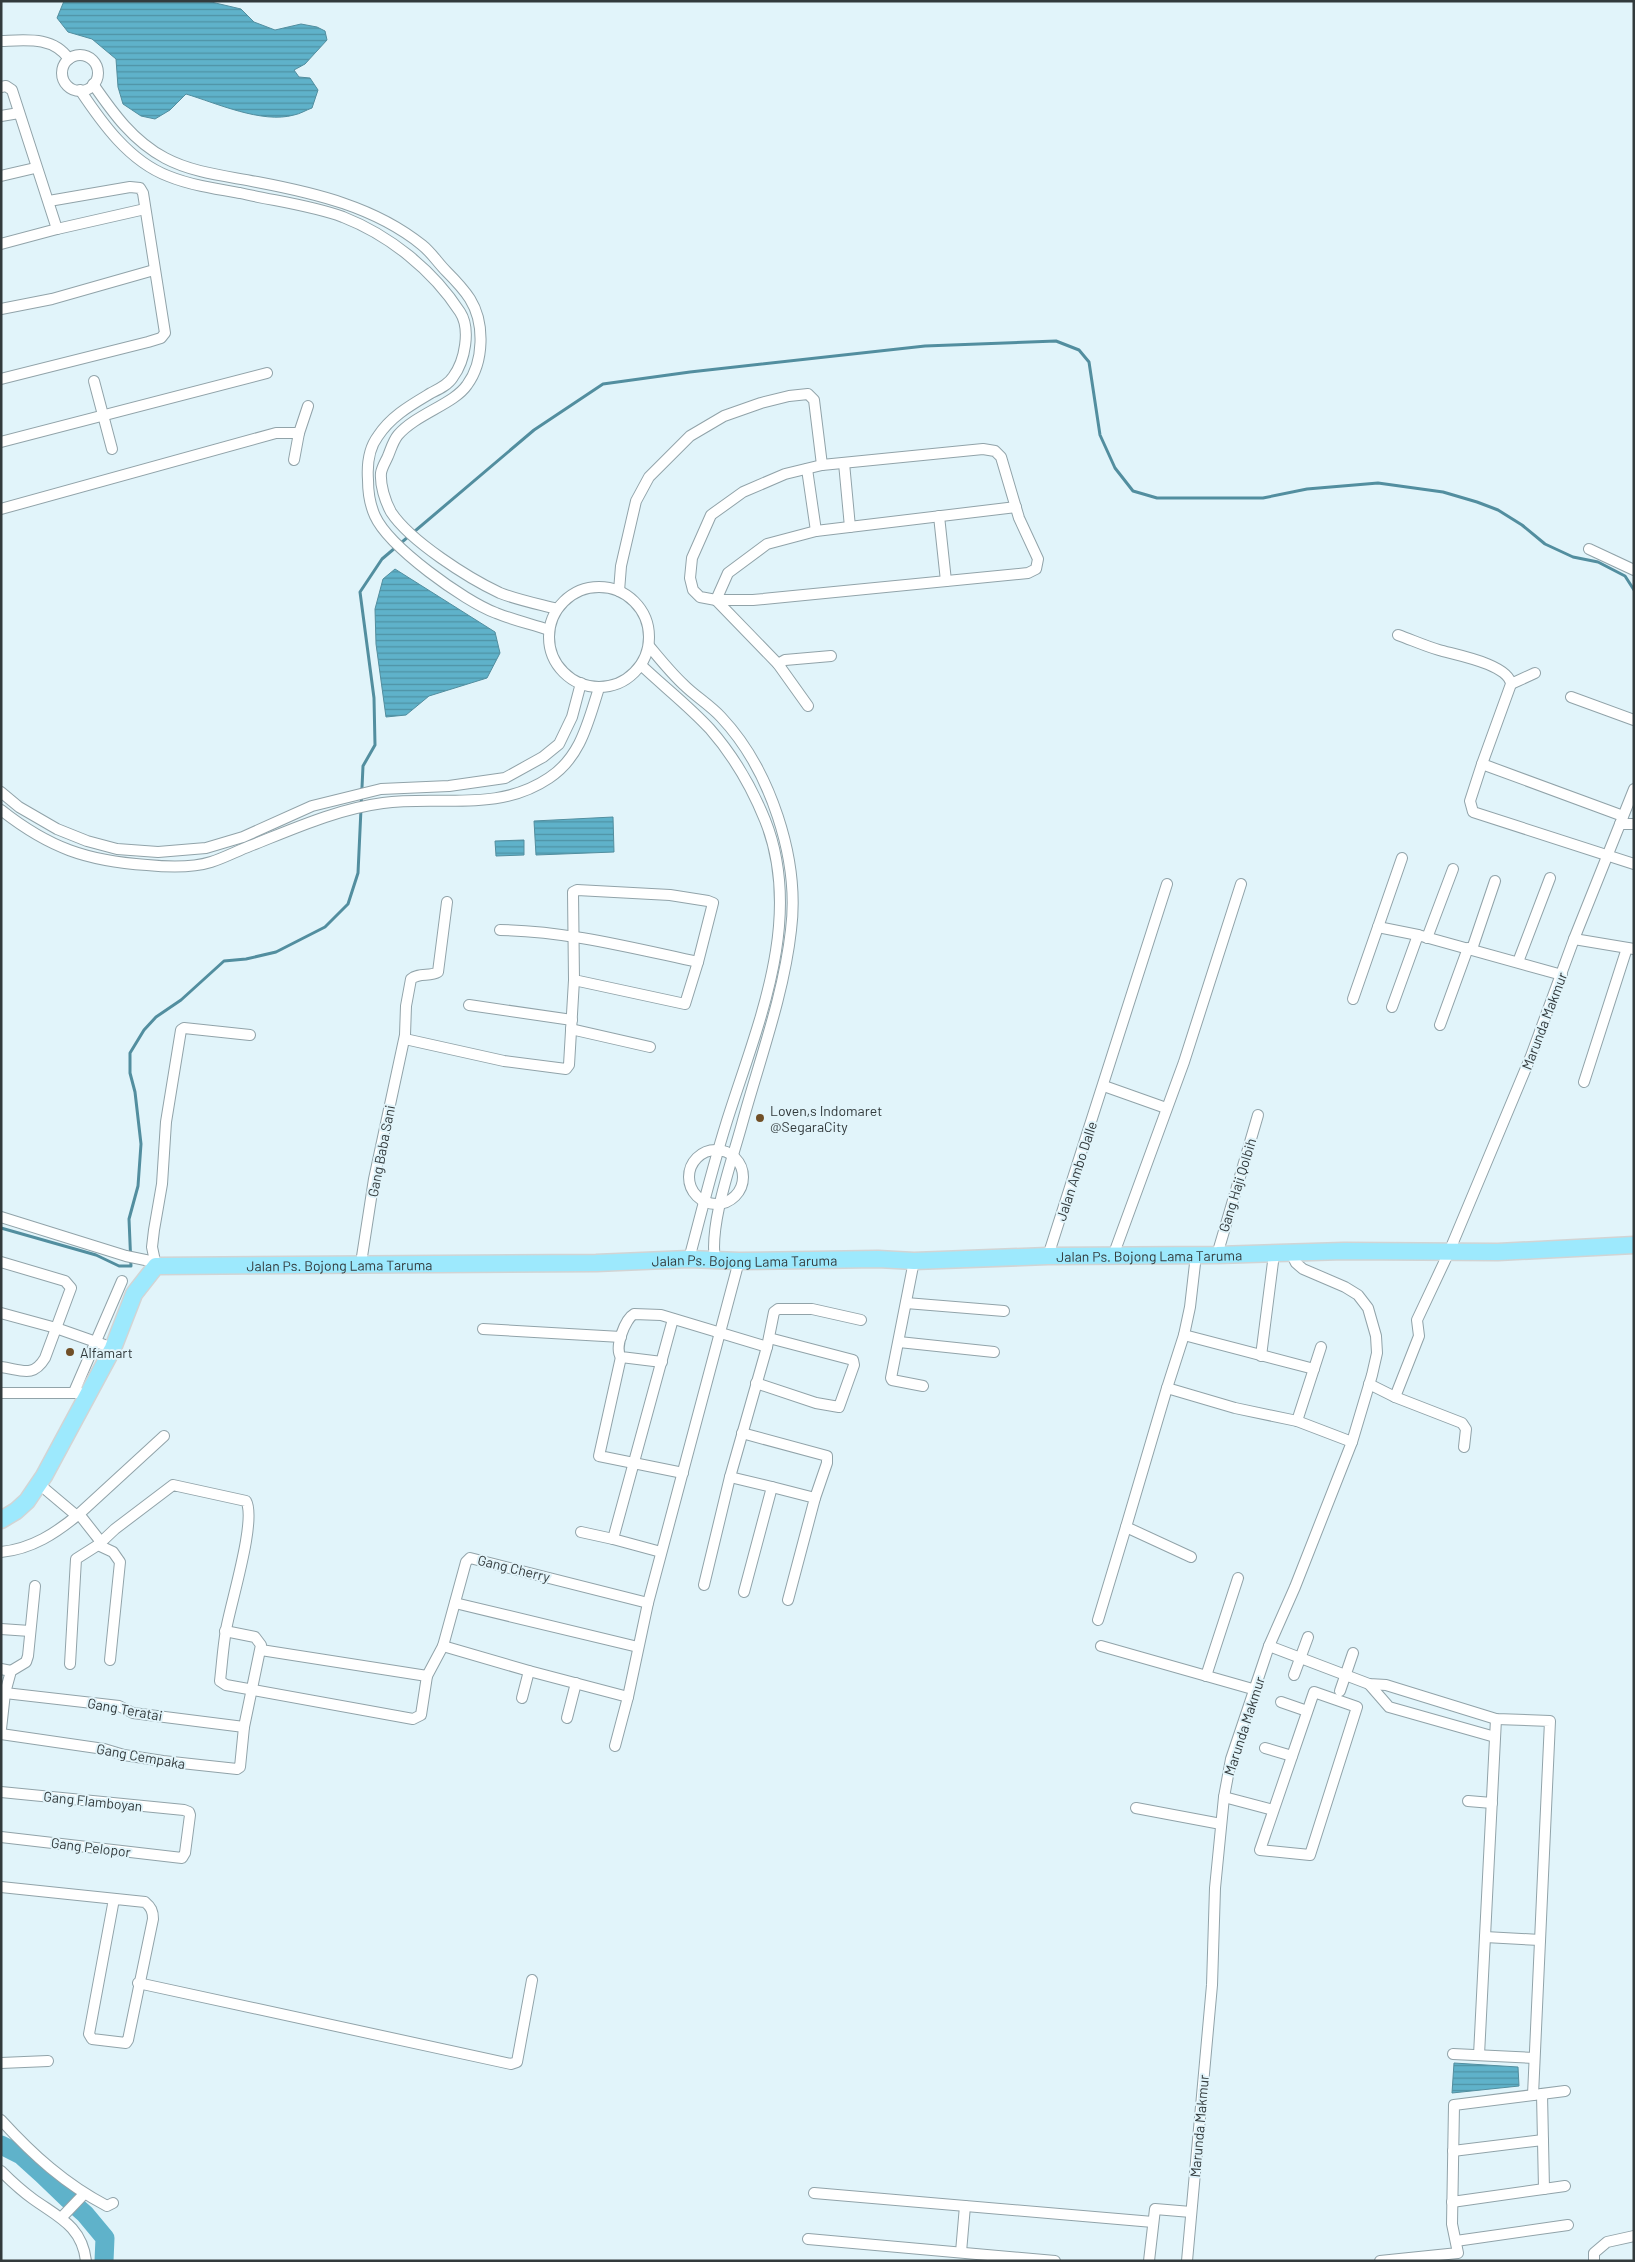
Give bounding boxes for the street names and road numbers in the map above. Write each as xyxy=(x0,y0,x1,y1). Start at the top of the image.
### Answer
street label: Marunda Makmur xyxy=(1518,970,1570,1072)
street label: Gang Baba Sani xyxy=(364,1104,398,1198)
street label: Jalan Ambo Dalle xyxy=(1052,1119,1100,1223)
street label: Gang Haji Qolbih xyxy=(1215,1136,1259,1234)
street label: Jalan Ps. Bojong Lama Taruma xyxy=(1056,1246,1242,1264)
street label: Jalan Ps. Bojong Lama Taruma xyxy=(651,1250,837,1270)
street label: Jalan Ps. Bojong Lama Taruma xyxy=(246,1256,432,1274)
street label: Gang Cherry xyxy=(476,1551,552,1585)
street label: Marunda Makmur xyxy=(1220,1674,1268,1778)
street label: Gang Teratai xyxy=(86,1694,164,1724)
street label: Gang Cempaka xyxy=(95,1740,187,1772)
street label: Gang Flamboyan xyxy=(43,1787,143,1815)
street label: Gang Pelopor xyxy=(50,1834,132,1860)
street label: Marunda Makmur xyxy=(1186,2074,1212,2178)

